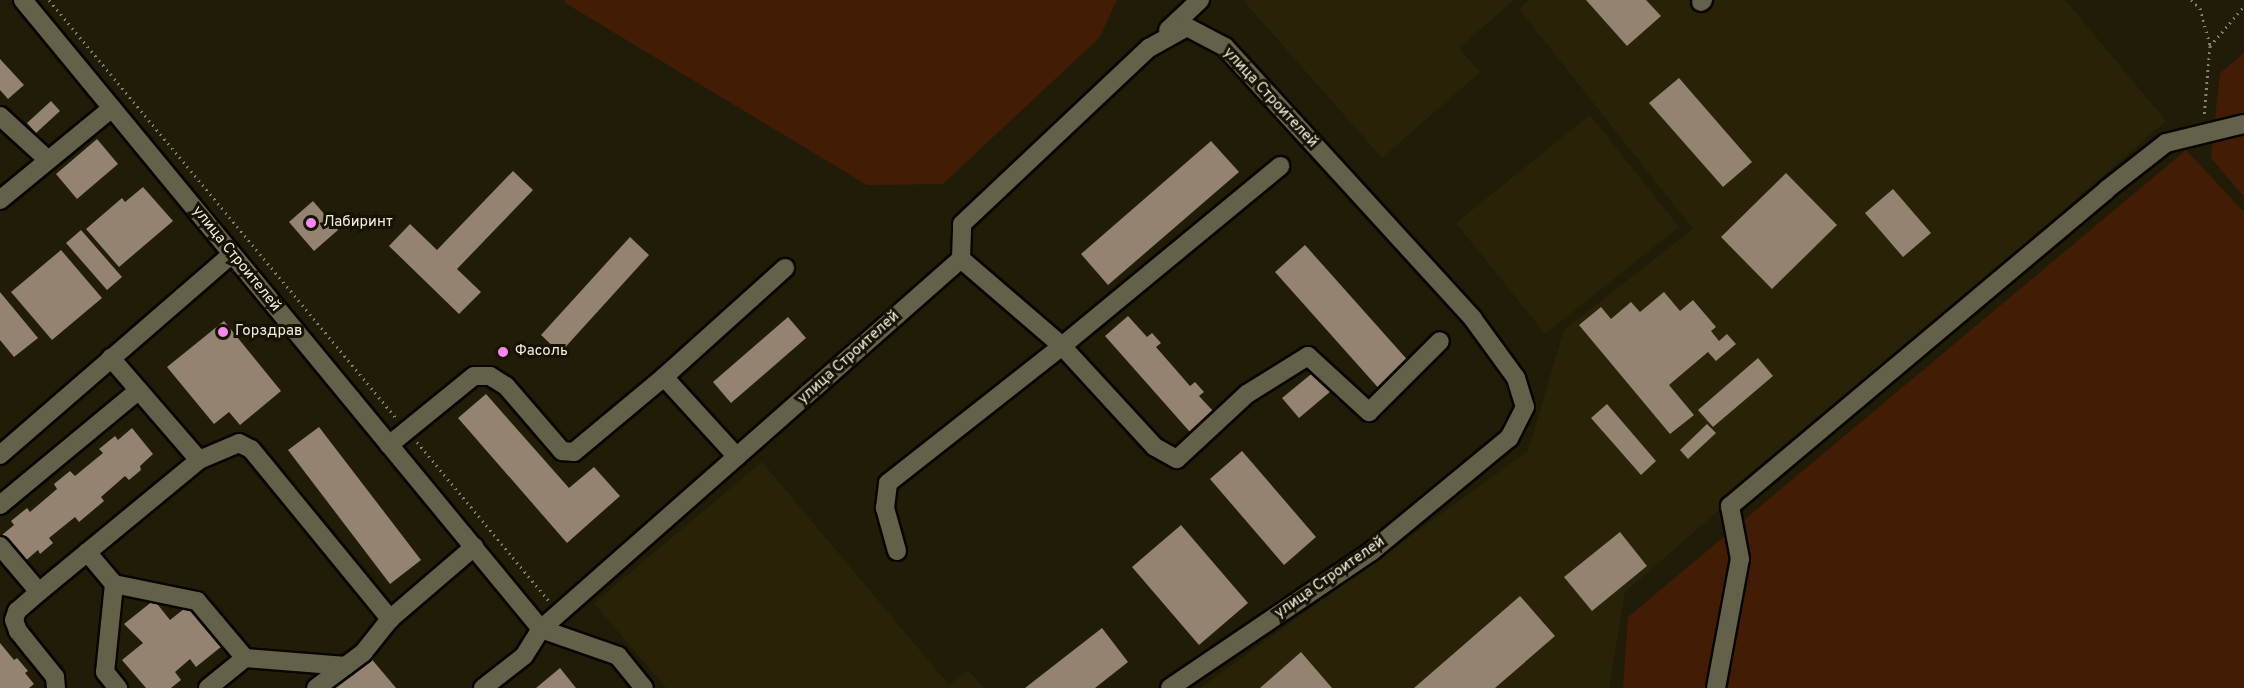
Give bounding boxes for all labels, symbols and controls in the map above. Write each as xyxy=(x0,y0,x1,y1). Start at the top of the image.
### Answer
street label: улица Строителей xyxy=(1219,44,1321,152)
street label: улица Строителей xyxy=(188,203,284,315)
place label: Лабиринт xyxy=(323,214,393,232)
marker: Лабиринт xyxy=(304,216,318,230)
street label: улица Строителей xyxy=(795,308,903,408)
place label: Горздрав xyxy=(235,323,302,341)
marker: Горздрав xyxy=(216,325,230,339)
place label: Фасоль xyxy=(515,343,568,361)
marker: Фасоль xyxy=(496,345,510,359)
street label: улица Строителей xyxy=(1271,533,1389,623)

